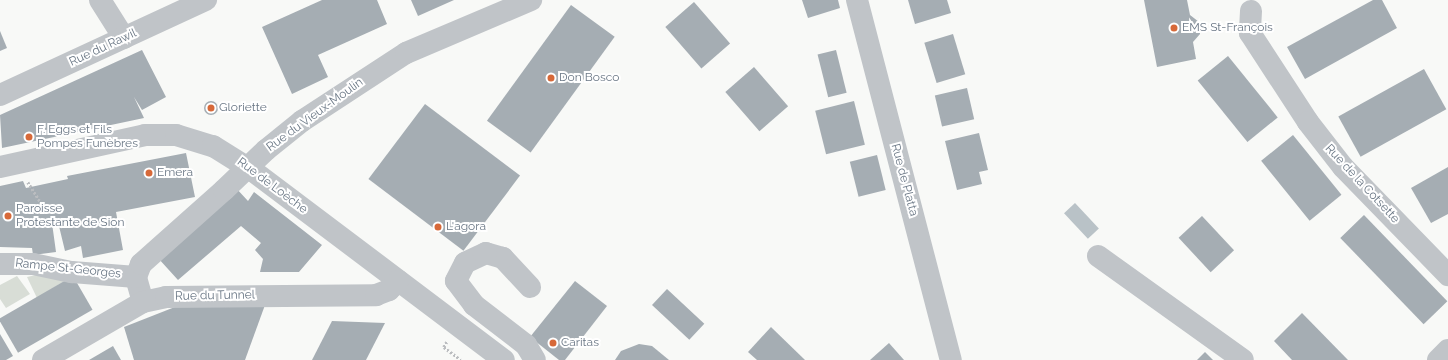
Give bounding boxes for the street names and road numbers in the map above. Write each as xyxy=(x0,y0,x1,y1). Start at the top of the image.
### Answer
street label: Rue du Rawil xyxy=(67,26,139,70)
street label: Rue du Vieux-Moulin xyxy=(264,75,366,155)
street label: Rue de Platta xyxy=(887,142,921,218)
street label: Rue de la Cotsette xyxy=(1322,142,1402,226)
street label: Rue de Loèche xyxy=(234,155,310,217)
street label: Rampe St-Georges xyxy=(14,256,122,282)
street label: Rue du Tunnel xyxy=(175,288,255,304)

